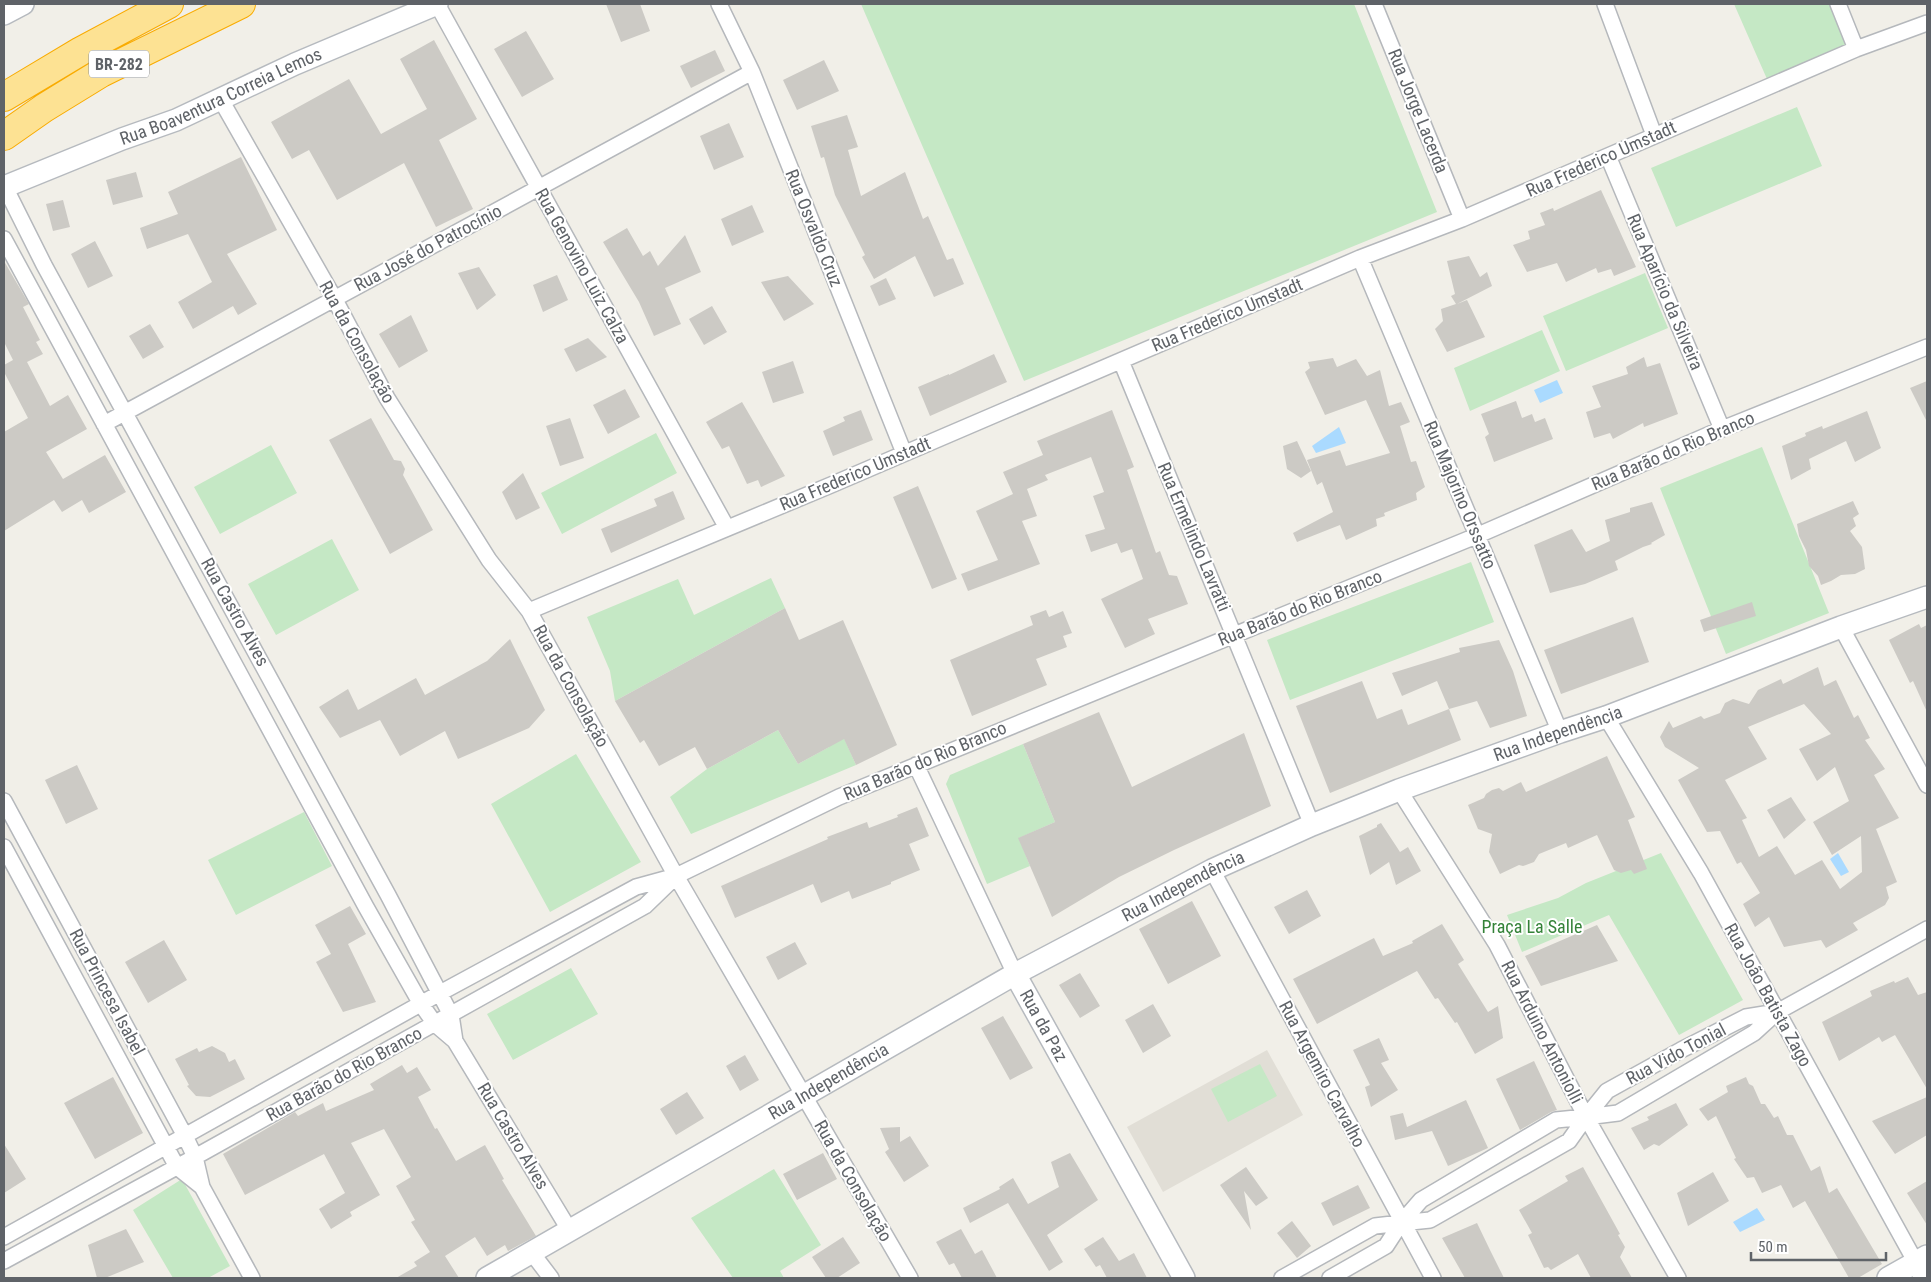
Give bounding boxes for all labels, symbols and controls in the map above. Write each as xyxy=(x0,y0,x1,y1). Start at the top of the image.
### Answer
street label: Rua Boaventura Correia Lemos xyxy=(117,43,325,149)
street label: Rua Jorge Lacerda xyxy=(1384,46,1453,176)
road number: BR-282 xyxy=(89,51,149,78)
street label: Rua Frederico Umstadt xyxy=(1523,116,1679,201)
street label: Rua Osvaldo Cruz xyxy=(781,166,848,290)
street label: Rua Genovino Luiz Calza xyxy=(531,185,634,347)
street label: Rua José do Patrocínio xyxy=(350,200,505,295)
street label: Rua Aparício da Silveira xyxy=(1623,211,1708,373)
street label: Rua Frederico Umstadt xyxy=(1148,273,1305,356)
street label: Rua da Consolação xyxy=(315,277,400,407)
street label: Rua Barão do Rio Branco xyxy=(1588,407,1757,494)
street label: Rua Majorino Orssatto xyxy=(1420,418,1501,572)
street label: Rua Frederico Umstadt xyxy=(776,432,933,515)
street label: Rua Ermelindo Lavratti xyxy=(1154,459,1235,614)
street label: Rua Castro Alves xyxy=(197,554,274,670)
street label: Rua Barão do Rio Branco xyxy=(1215,565,1385,650)
street label: Rua da Consolação xyxy=(529,621,614,751)
street label: Rua Independência xyxy=(1490,701,1625,765)
street label: Rua Barão do Rio Branco xyxy=(840,717,1009,804)
street label: Rua Independência xyxy=(1118,846,1247,926)
park label: Praça La Salle xyxy=(1482,916,1582,937)
street label: Rua João Batista Zago xyxy=(1720,919,1817,1070)
street label: Rua Princesa Isabel xyxy=(65,925,150,1058)
street label: Rua Arduino Antoniolli xyxy=(1497,957,1588,1107)
street label: Rua da Paz xyxy=(1016,986,1073,1065)
street label: Rua Argemiro Carvalho xyxy=(1275,997,1370,1151)
street label: Rua Vido Tonial xyxy=(1622,1018,1729,1089)
street label: Rua Barão do Rio Branco xyxy=(262,1022,425,1125)
street label: Rua Independência xyxy=(765,1038,892,1124)
street label: Rua Castro Alves xyxy=(473,1079,553,1193)
street label: Rua da Consolação xyxy=(810,1116,897,1245)
scale bar xyxy=(1751,1230,1886,1262)
text: 50 m xyxy=(1758,1238,1788,1256)

